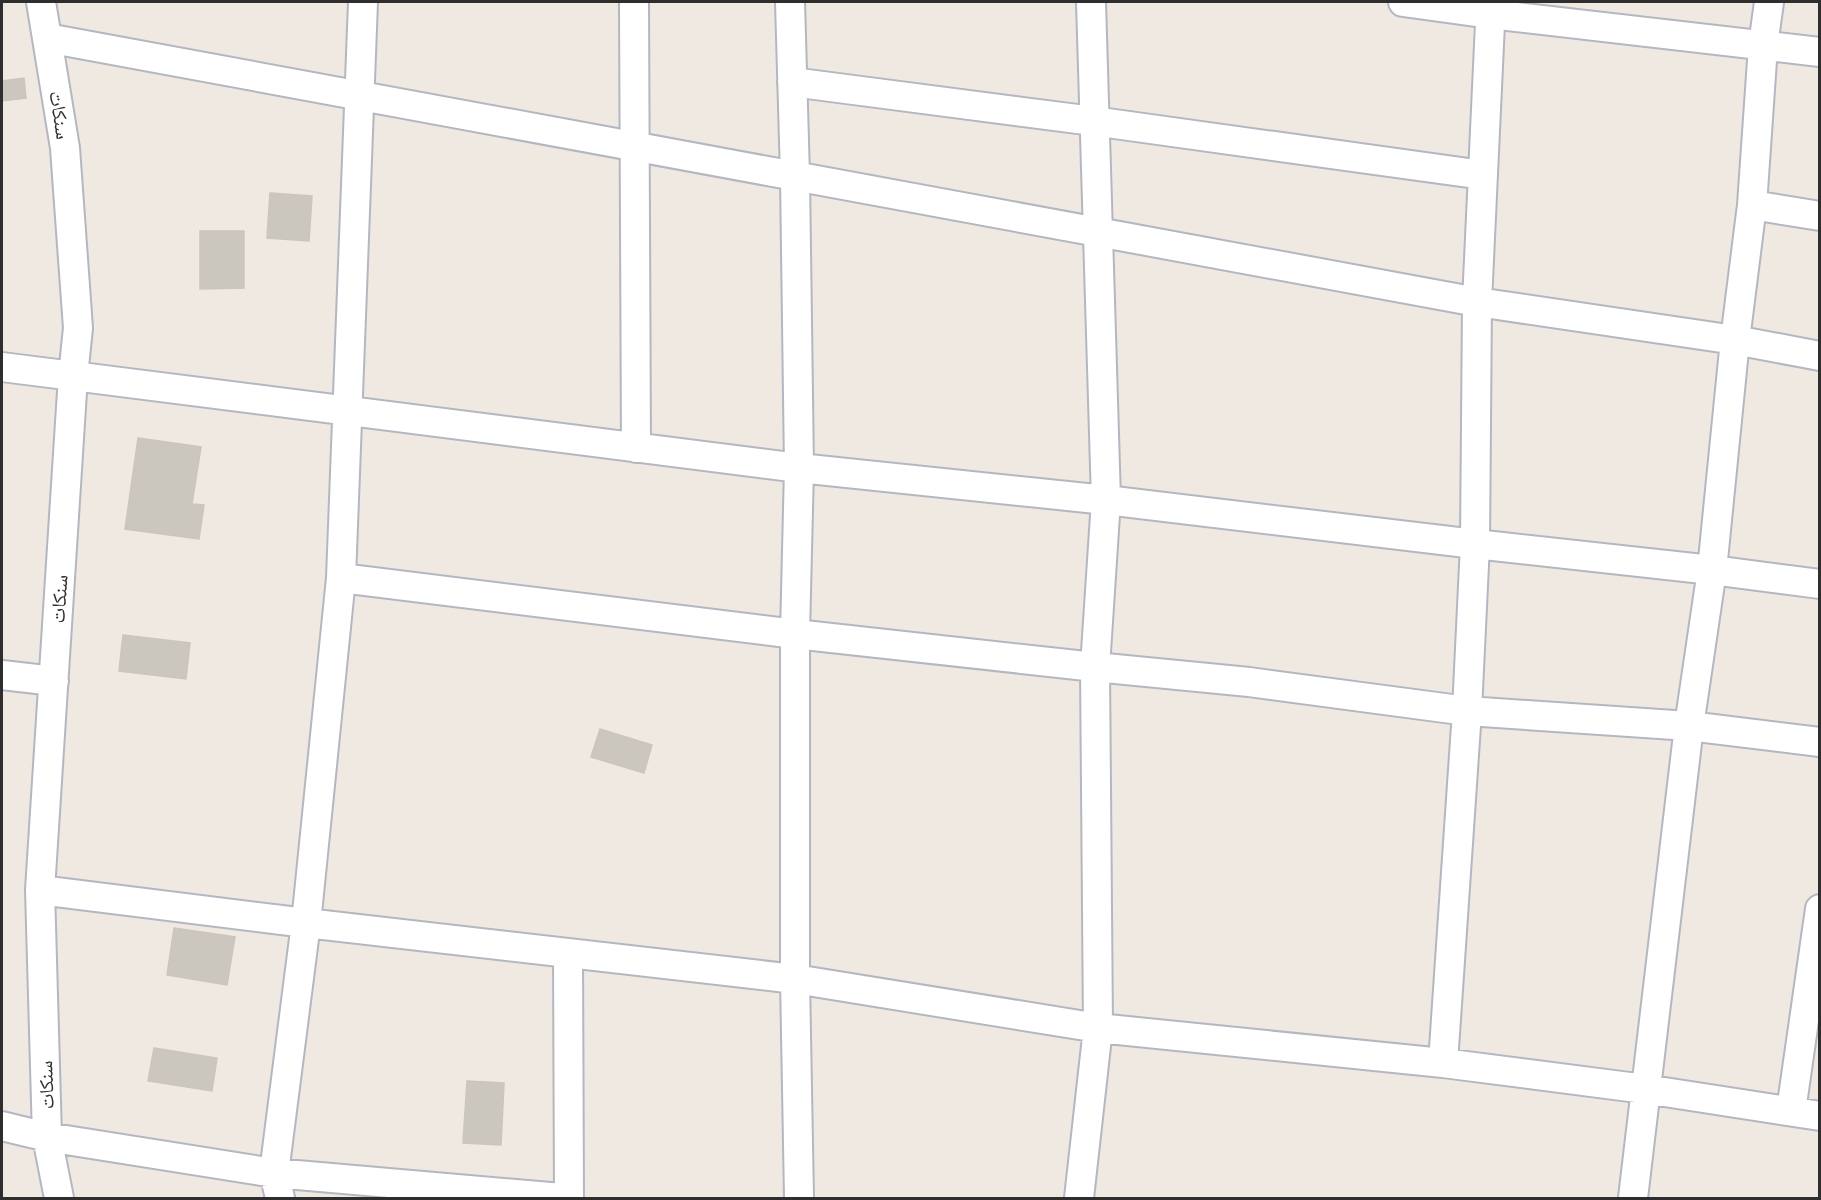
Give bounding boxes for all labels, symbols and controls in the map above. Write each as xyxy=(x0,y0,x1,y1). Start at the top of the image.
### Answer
street label: سنكات xyxy=(44,89,76,141)
street label: سنكات xyxy=(45,574,73,624)
street label: سنكات xyxy=(33,1060,59,1110)

